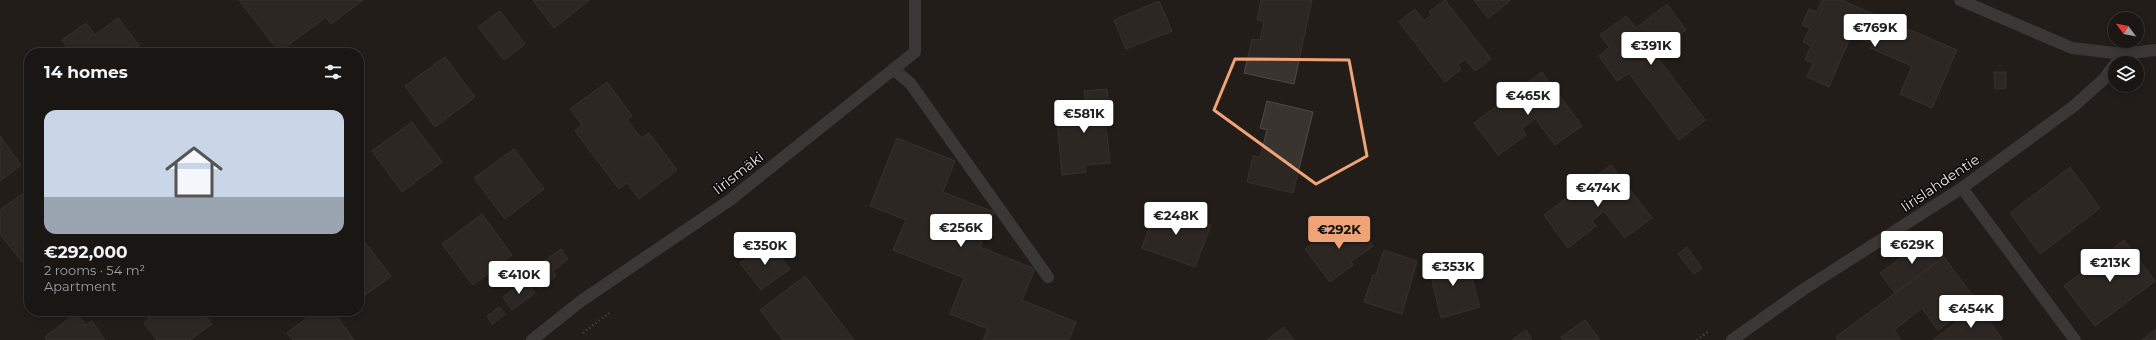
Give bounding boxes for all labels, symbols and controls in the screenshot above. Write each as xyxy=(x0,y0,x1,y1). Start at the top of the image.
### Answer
north arrow xyxy=(2108,12,2144,48)
map controls xyxy=(2108,12,2144,92)
pin: €769K xyxy=(1847,14,1903,48)
text: €769K xyxy=(1853,19,1897,35)
pin: €391K xyxy=(1623,32,1679,66)
text: €391K xyxy=(1630,37,1672,53)
button: layers xyxy=(2108,56,2144,92)
icon: filters xyxy=(322,61,344,83)
text: 14 homes xyxy=(44,62,128,82)
pin: €465K xyxy=(1500,82,1556,116)
text: €465K xyxy=(1506,87,1550,103)
pin: €581K xyxy=(1056,100,1112,134)
text: €581K xyxy=(1063,105,1105,121)
icon: home xyxy=(158,136,230,208)
street label: Iirismäki xyxy=(709,148,767,198)
street label: Iirislahdentie xyxy=(1897,150,1983,216)
pin: €474K xyxy=(1570,174,1626,208)
text: €474K xyxy=(1576,179,1620,195)
pin: €248K xyxy=(1148,202,1204,236)
text: €248K xyxy=(1153,207,1199,223)
pin: €256K xyxy=(933,214,989,248)
pin: €292K xyxy=(1311,216,1367,250)
text: €256K xyxy=(939,219,983,235)
text: €292K xyxy=(1317,221,1361,237)
pin: €629K xyxy=(1884,231,1940,265)
pin: €350K xyxy=(737,232,793,266)
text: €629K xyxy=(1890,236,1934,252)
text: €350K xyxy=(743,237,787,253)
text: €292,000 xyxy=(44,242,128,262)
pin: €213K xyxy=(2082,249,2138,283)
pin: €353K xyxy=(1425,253,1481,287)
text: €213K xyxy=(2090,254,2130,270)
text: €353K xyxy=(1431,258,1475,274)
pin: €410K xyxy=(491,261,547,295)
text: 2 rooms · 54 m² xyxy=(44,262,145,278)
text: €410K xyxy=(498,266,540,282)
text: Apartment xyxy=(44,278,116,294)
pin: €454K xyxy=(1943,295,1999,329)
text: €454K xyxy=(1948,300,1994,316)

